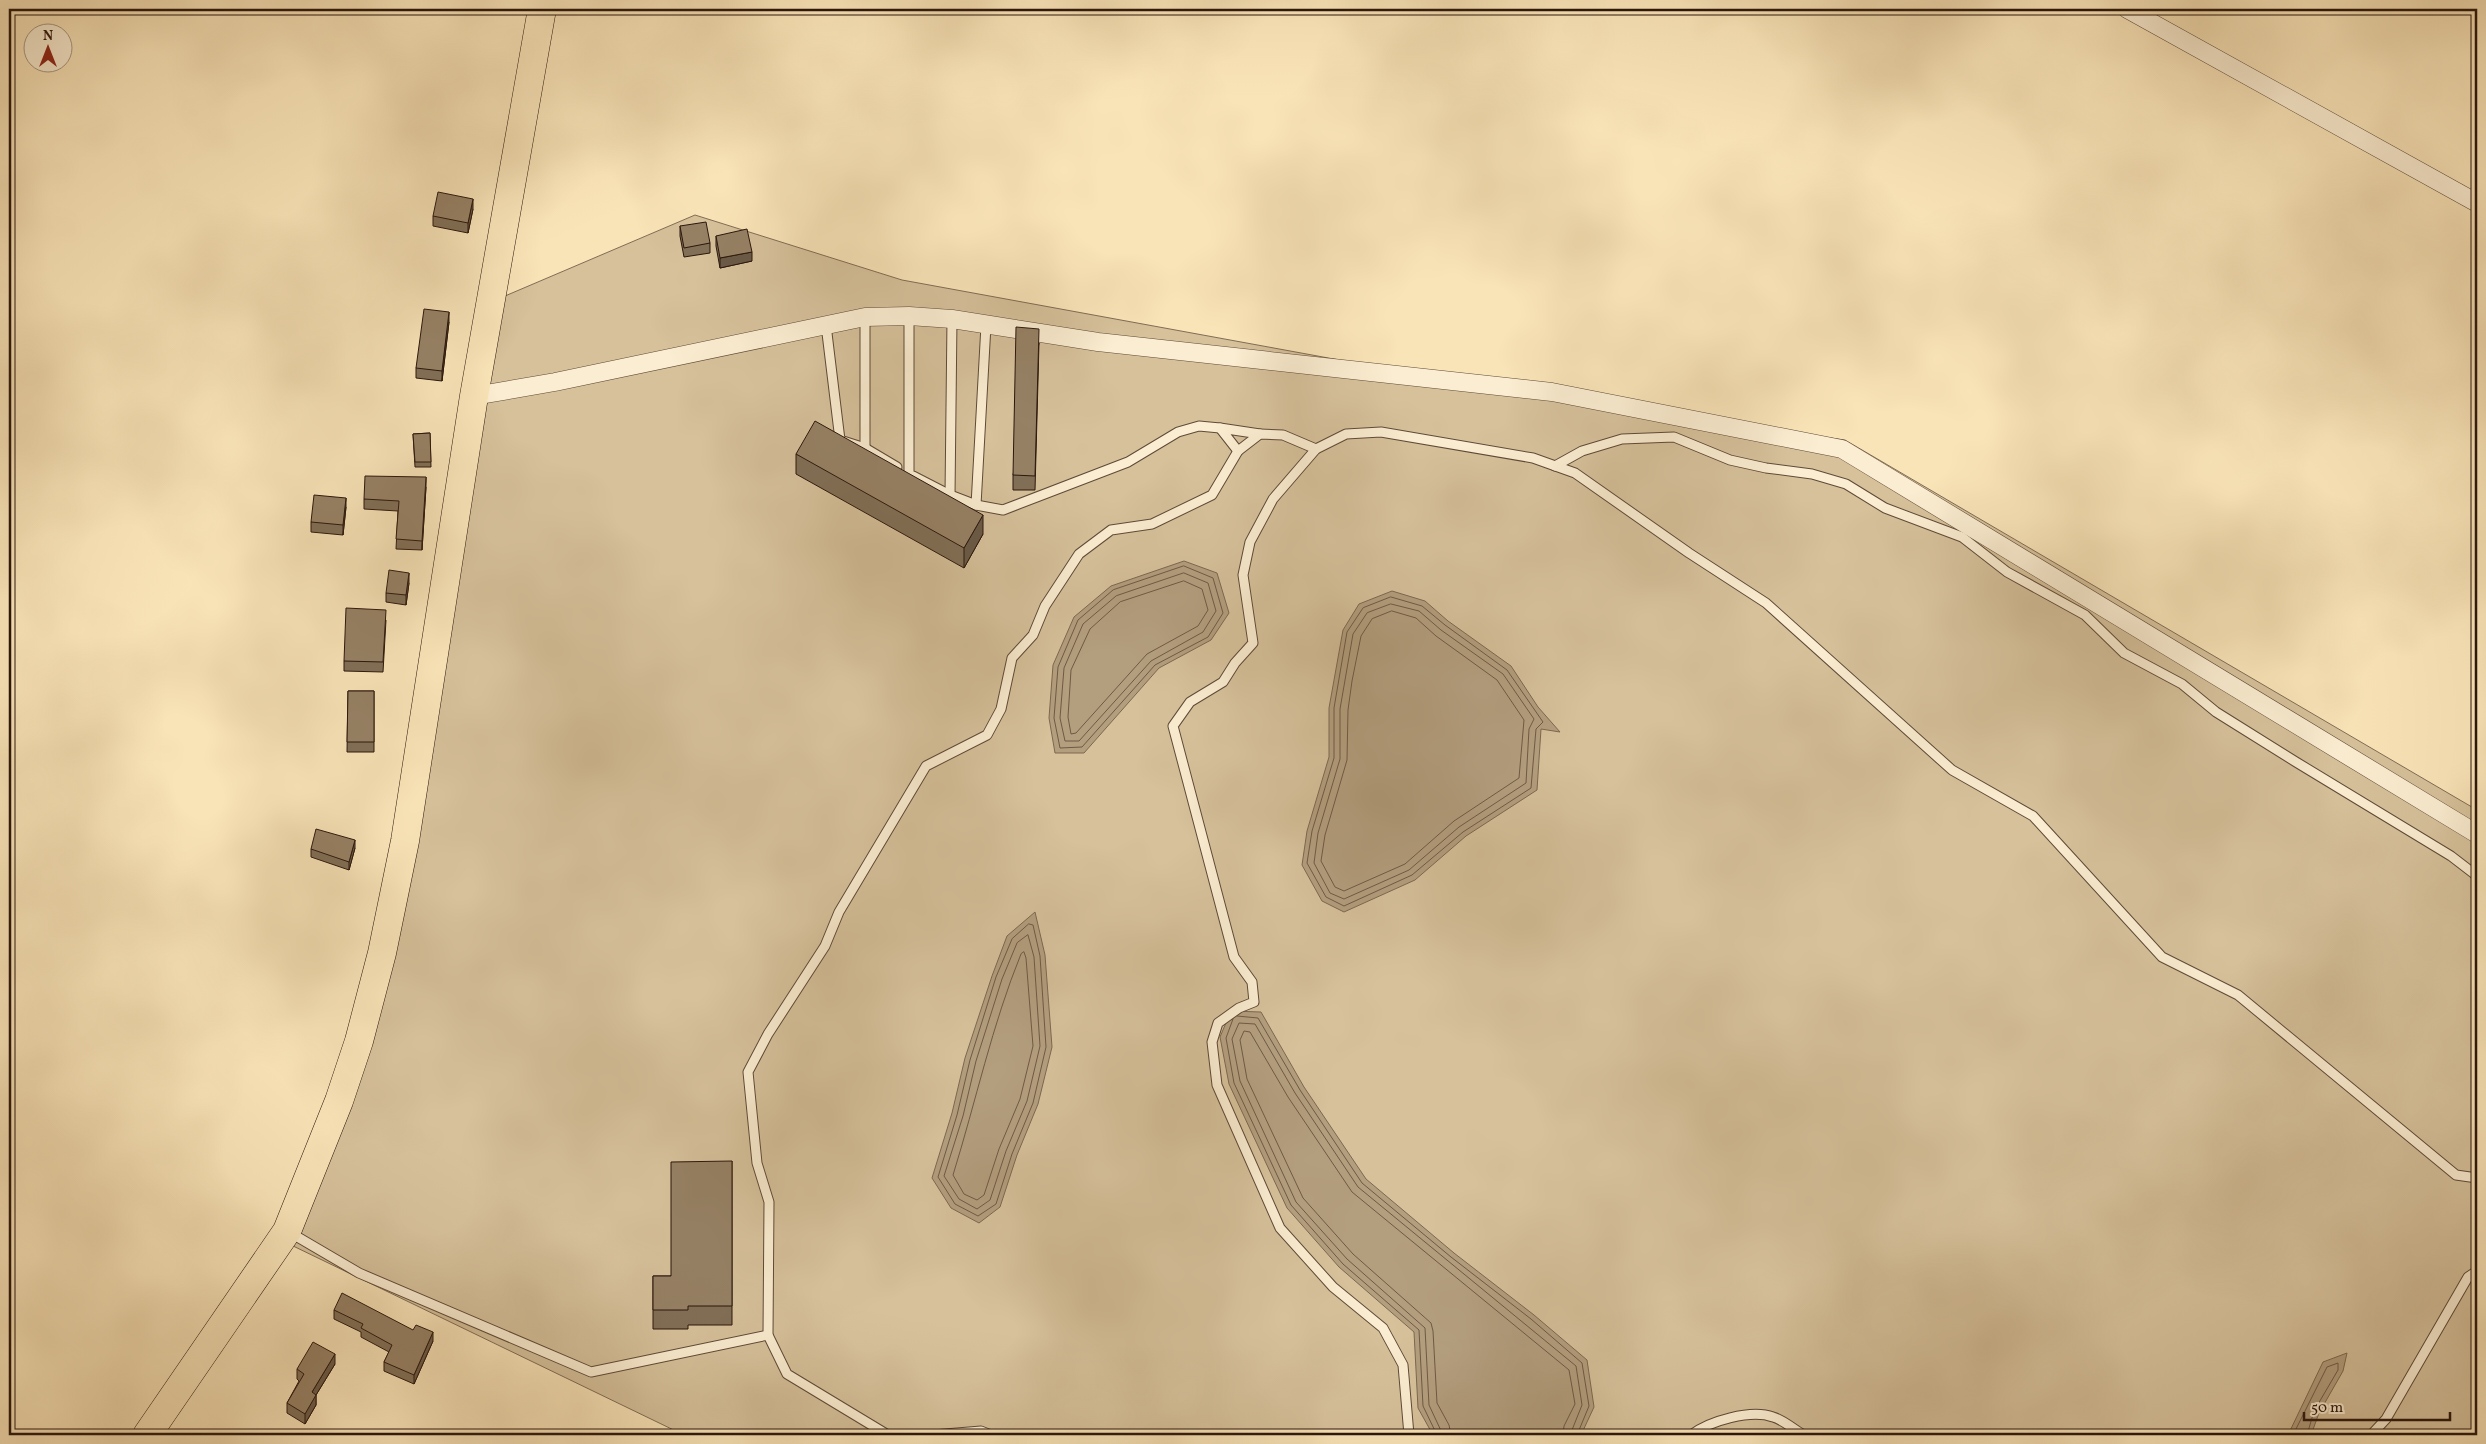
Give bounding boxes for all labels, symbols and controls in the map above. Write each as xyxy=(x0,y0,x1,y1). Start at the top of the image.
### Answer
north arrow xyxy=(22,22,72,72)
text: N xyxy=(43,27,53,46)
scale bar xyxy=(2304,1389,2450,1421)
text: 50 m xyxy=(2311,1398,2343,1419)

